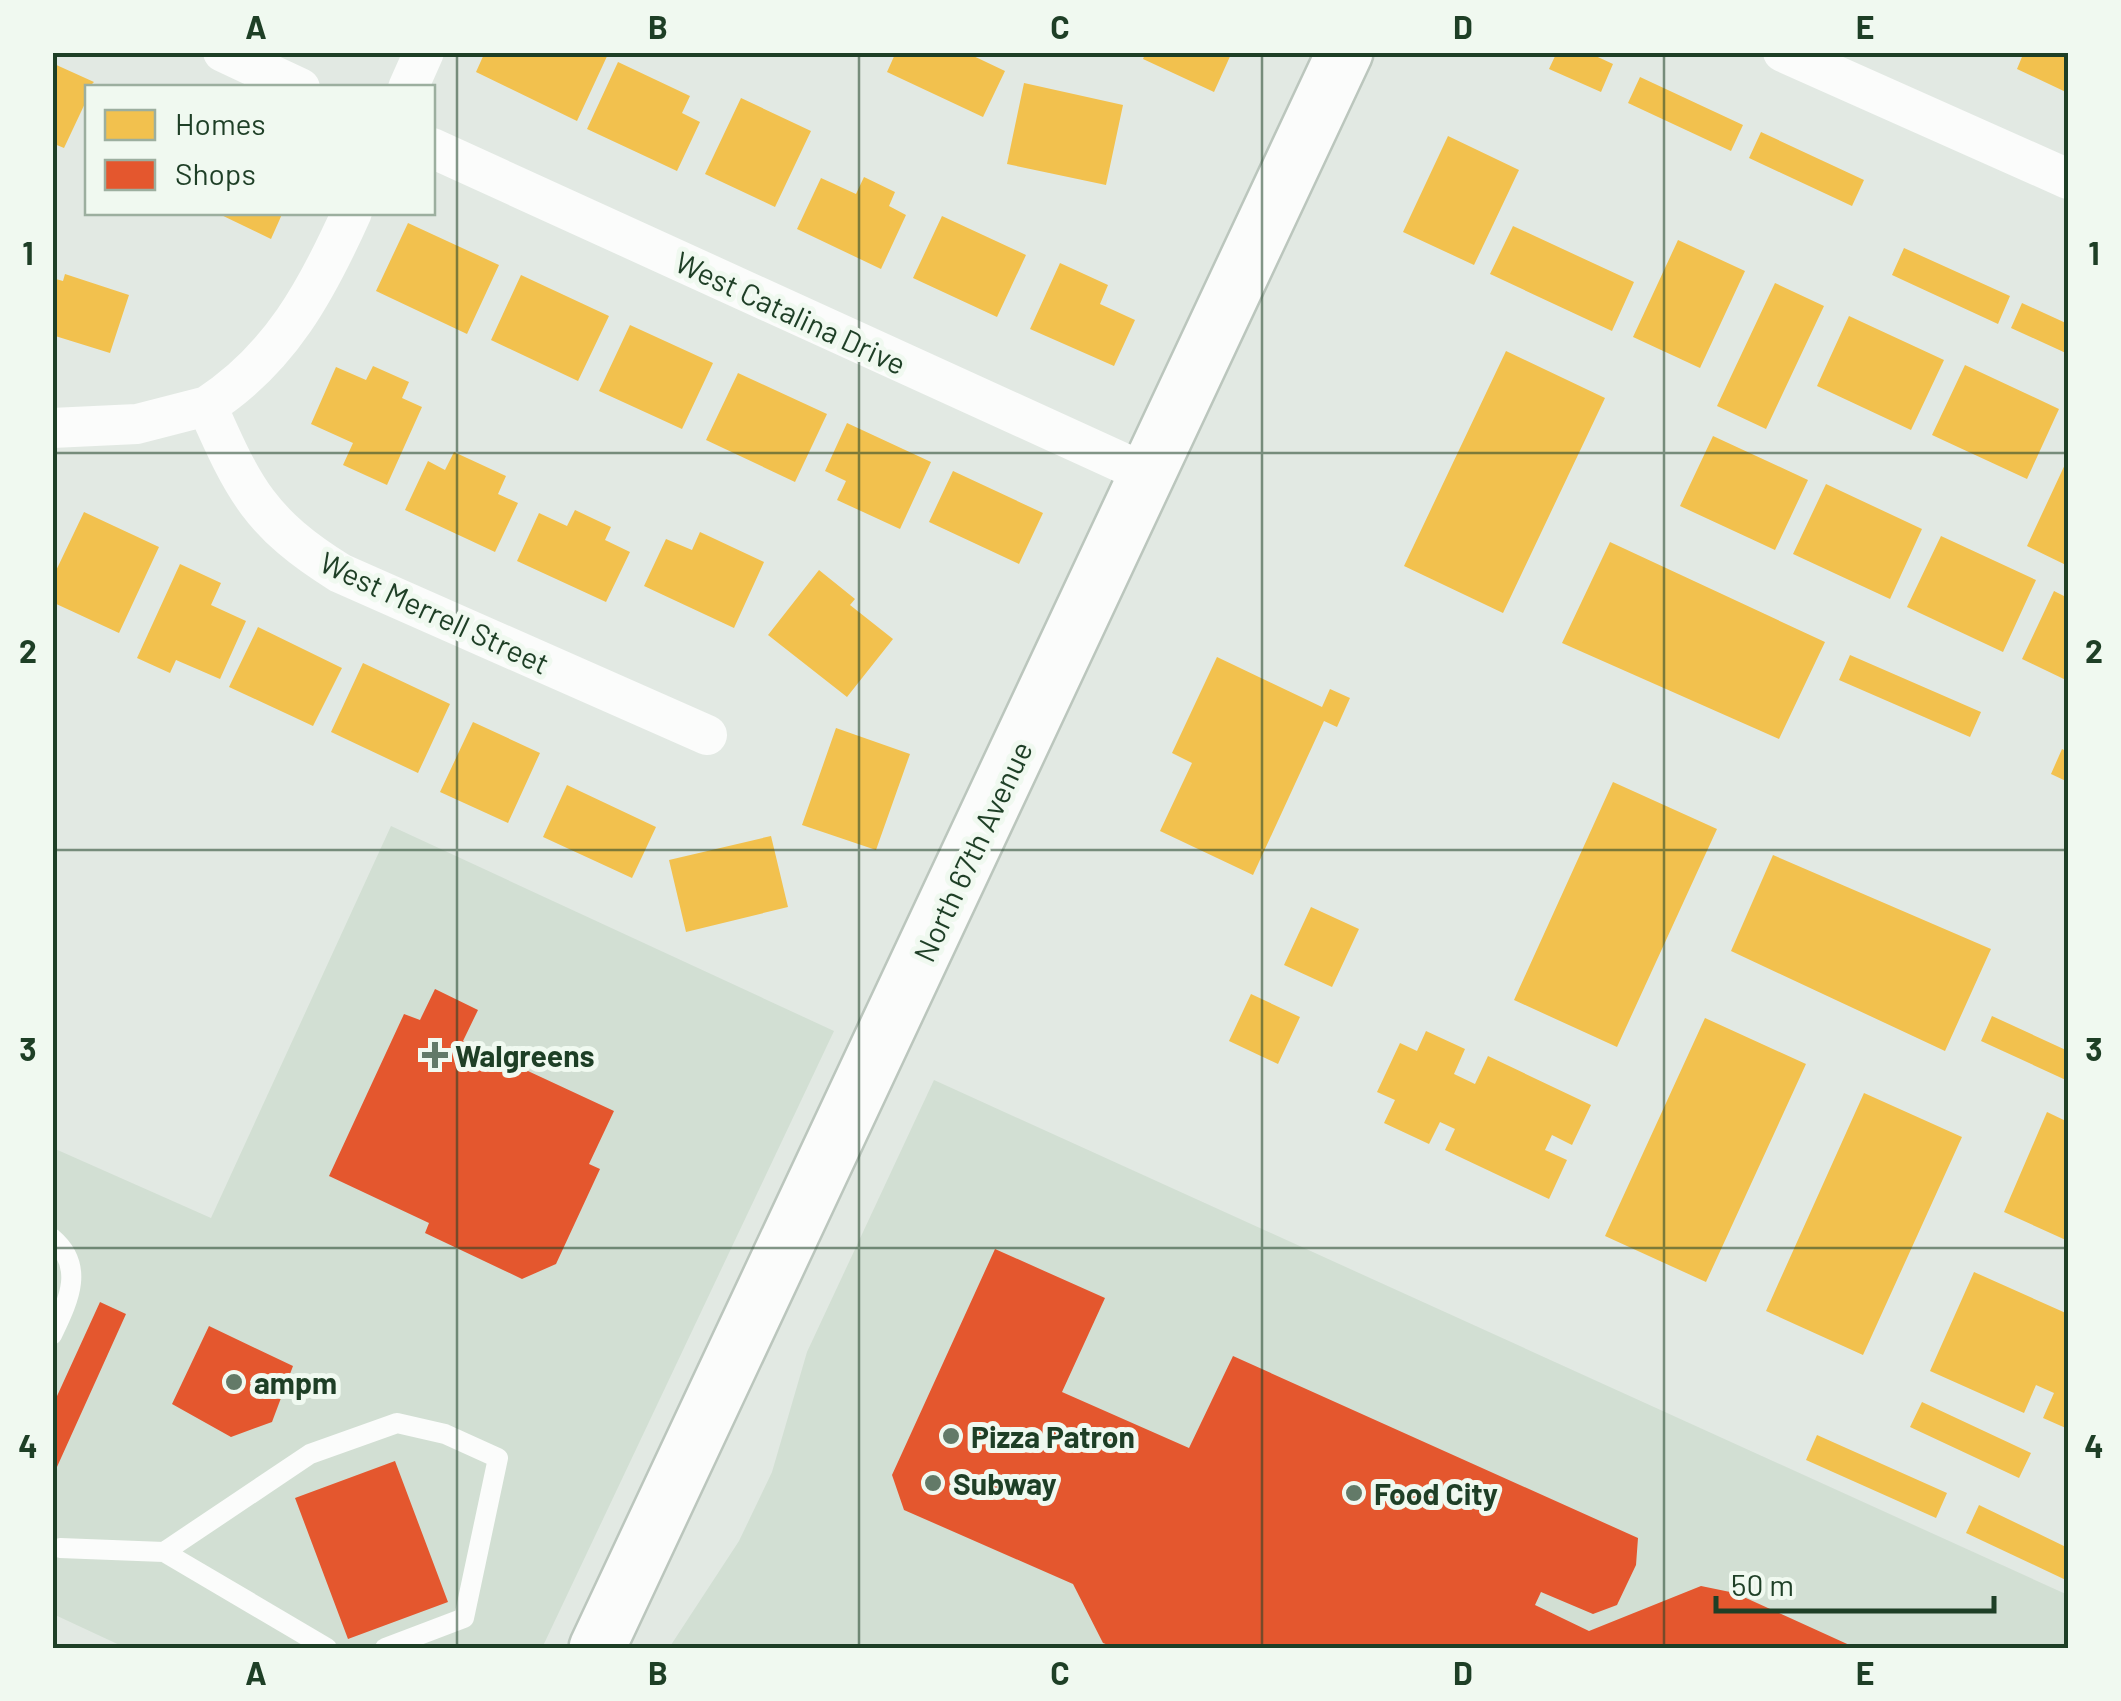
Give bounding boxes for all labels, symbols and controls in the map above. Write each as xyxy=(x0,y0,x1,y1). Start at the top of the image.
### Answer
text: A xyxy=(245,7,267,45)
text: B xyxy=(648,7,668,45)
text: C xyxy=(1050,7,1070,45)
text: D xyxy=(1453,7,1473,45)
text: E xyxy=(1856,7,1874,45)
legend xyxy=(85,85,435,215)
text: Homes xyxy=(175,105,266,141)
text: Shops xyxy=(175,155,256,191)
text: 1 xyxy=(22,233,34,271)
text: 1 xyxy=(2088,233,2100,271)
street label: West Catalina Drive xyxy=(670,243,912,381)
street label: West Merrell Street xyxy=(315,543,555,681)
text: 2 xyxy=(19,631,37,669)
text: 2 xyxy=(2085,631,2103,669)
street label: North 67th Avenue xyxy=(905,735,1039,967)
text: 3 xyxy=(19,1029,37,1067)
text: 3 xyxy=(2085,1029,2103,1067)
place label: Walgreens xyxy=(455,1037,595,1073)
marker: Walgreens xyxy=(424,1044,446,1066)
place label: ampm xyxy=(254,1364,337,1400)
marker: ampm xyxy=(223,1371,245,1393)
place label: Pizza Patron xyxy=(971,1418,1135,1454)
marker: Pizza Patron xyxy=(940,1425,962,1447)
text: 4 xyxy=(18,1426,38,1464)
text: 4 xyxy=(2084,1426,2104,1464)
place label: Subway xyxy=(953,1465,1057,1501)
marker: Subway xyxy=(922,1472,944,1494)
place label: Food City xyxy=(1374,1475,1498,1511)
marker: Food City xyxy=(1343,1482,1365,1504)
scale bar xyxy=(1716,1551,1994,1613)
text: 50 m xyxy=(1731,1566,1794,1602)
text: A xyxy=(245,1653,267,1691)
text: B xyxy=(648,1653,668,1691)
text: C xyxy=(1050,1653,1070,1691)
text: D xyxy=(1453,1653,1473,1691)
text: E xyxy=(1856,1653,1874,1691)

